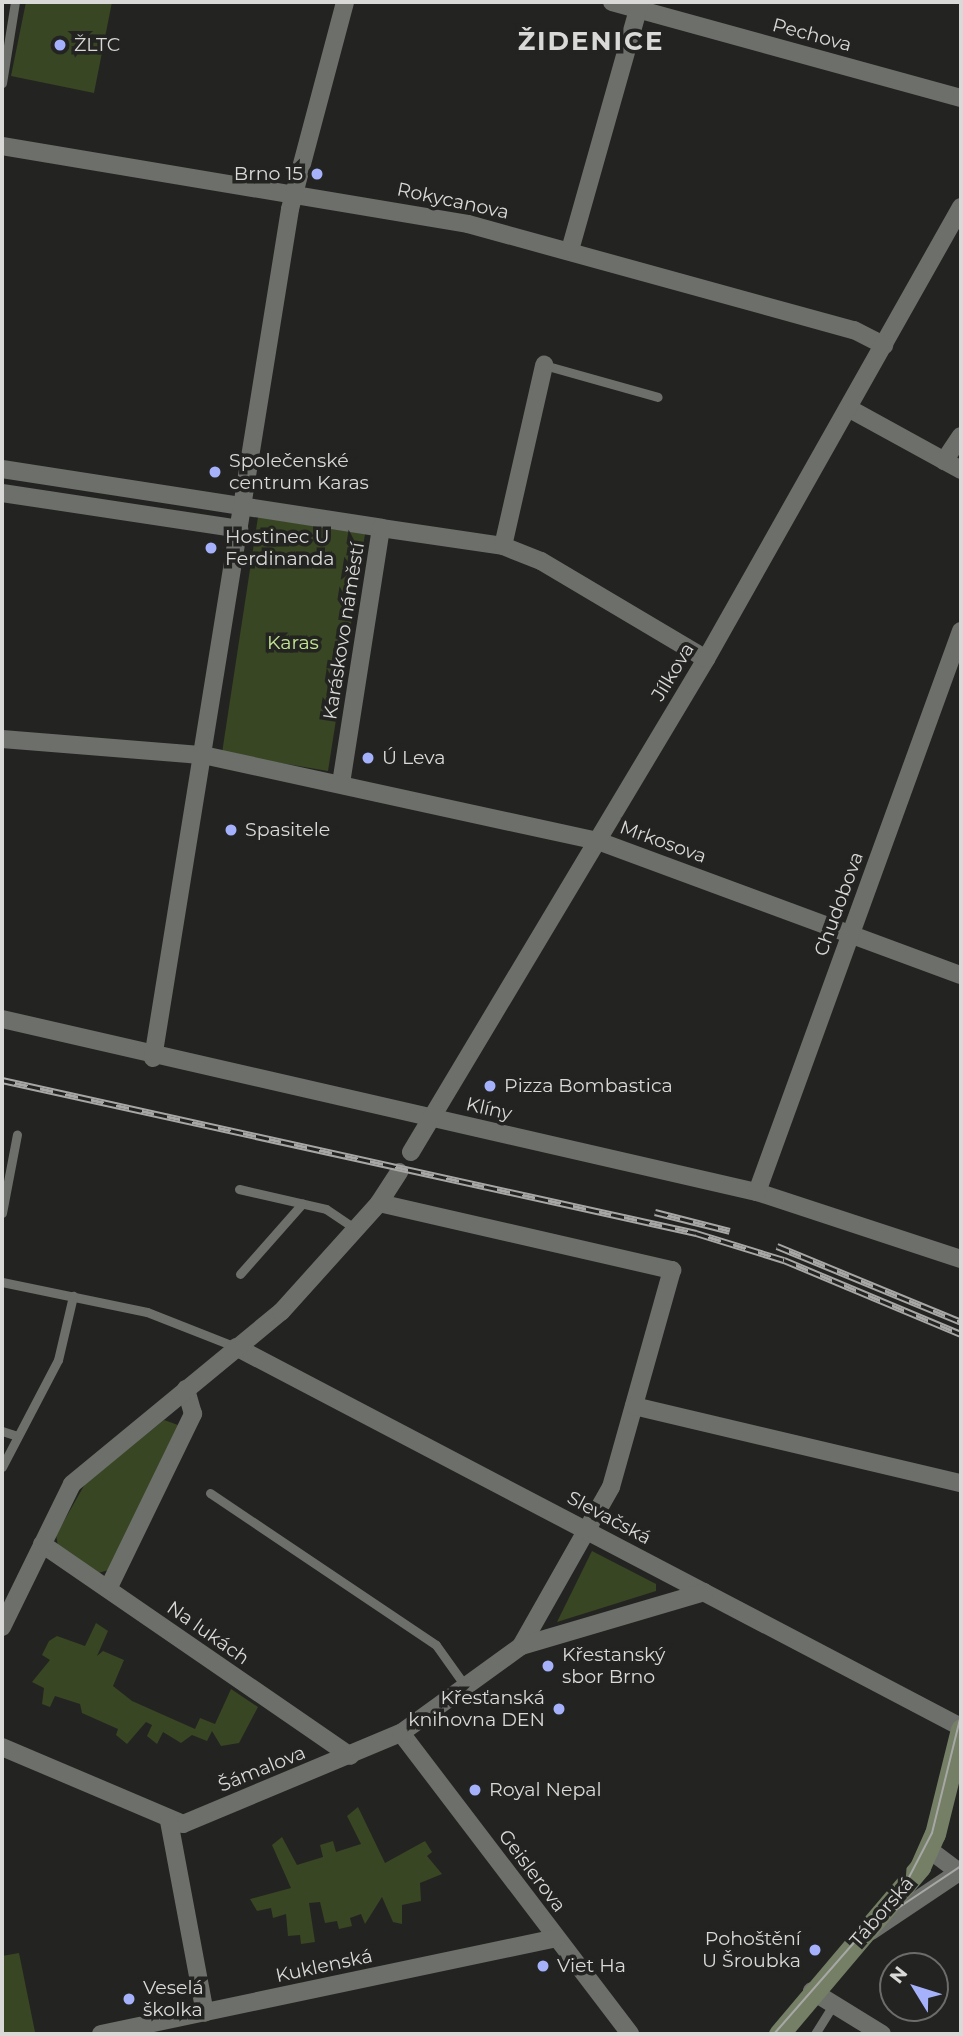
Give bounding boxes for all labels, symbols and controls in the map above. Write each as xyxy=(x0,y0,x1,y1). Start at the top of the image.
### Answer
street label: Pechova xyxy=(770,14,854,56)
district label: ŽIDENICE xyxy=(519,26,663,58)
place label: ŽLTC xyxy=(74,34,120,56)
marker: ŽLTC xyxy=(52,37,68,53)
place label: Brno 15 xyxy=(234,163,303,185)
marker: Brno 15 xyxy=(309,166,325,182)
street label: Rokycanova xyxy=(395,178,511,224)
place label: Společenské centrum Karas xyxy=(229,450,369,494)
marker: Společenské centrum Karas xyxy=(207,464,223,480)
place label: Hostinec U Ferdinanda xyxy=(225,526,335,570)
marker: Hostinec U Ferdinanda xyxy=(203,540,219,556)
street label: Karáskovo náměstí xyxy=(319,541,369,721)
park label: Karas xyxy=(267,632,319,654)
street label: Jílkova xyxy=(647,639,699,705)
place label: Ú Leva xyxy=(382,747,445,769)
marker: Ú Leva xyxy=(360,750,376,766)
street label: Mrkosova xyxy=(617,816,709,868)
place label: Spasitele xyxy=(245,819,330,841)
marker: Spasitele xyxy=(223,822,239,838)
street label: Chudobova xyxy=(810,849,868,959)
place label: Pizza Bombastica xyxy=(504,1075,673,1097)
marker: Pizza Bombastica xyxy=(482,1078,498,1094)
street label: Klíny xyxy=(464,1093,514,1125)
street label: Slevačská xyxy=(563,1486,655,1550)
street label: Na lukách xyxy=(162,1596,254,1670)
place label: Křestanský sbor Brno xyxy=(562,1644,665,1688)
marker: Křestanský sbor Brno xyxy=(540,1658,556,1674)
place label: Křesťanská knihovna DEN xyxy=(408,1687,545,1731)
marker: Křesťanská knihovna DEN xyxy=(551,1701,567,1717)
street label: Šámalova xyxy=(215,1741,309,1797)
place label: Royal Nepal xyxy=(489,1779,602,1801)
marker: Royal Nepal xyxy=(467,1782,483,1798)
street label: Geislerova xyxy=(494,1825,570,1917)
street label: Táborská xyxy=(845,1872,919,1952)
place label: Pohoštění U Šroubka xyxy=(702,1928,801,1972)
marker: Pohoštění U Šroubka xyxy=(807,1942,823,1958)
street label: Kuklenská xyxy=(274,1945,374,1987)
north arrow xyxy=(879,1952,949,2022)
place label: Viet Ha xyxy=(557,1955,626,1977)
marker: Viet Ha xyxy=(535,1958,551,1974)
text: N xyxy=(885,1962,912,1988)
place label: Veselá školka xyxy=(143,1977,204,2021)
marker: Veselá školka xyxy=(121,1991,137,2007)

